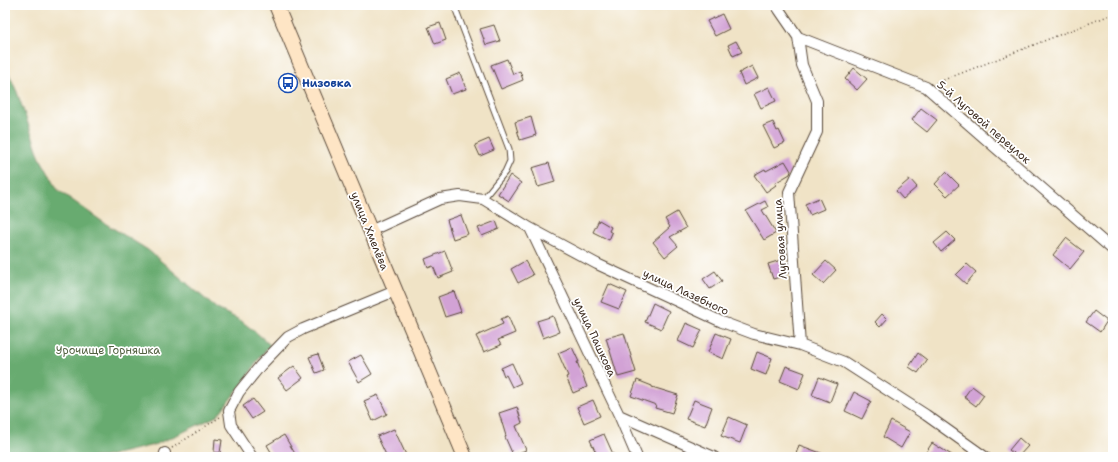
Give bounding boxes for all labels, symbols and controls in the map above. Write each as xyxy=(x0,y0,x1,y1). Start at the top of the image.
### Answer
bus stop icon: Низовка xyxy=(277,72,299,94)
place label: Низовка xyxy=(302,76,352,91)
street label: 5-й Луговой переулок xyxy=(934,77,1034,167)
street label: улица Хмелёва xyxy=(347,190,392,273)
street label: Луговая улица xyxy=(770,198,791,279)
street label: улица Лазебного xyxy=(640,266,732,319)
street label: улица Пашкова xyxy=(570,295,619,379)
park label: Урочище Горняшка xyxy=(56,343,160,358)

